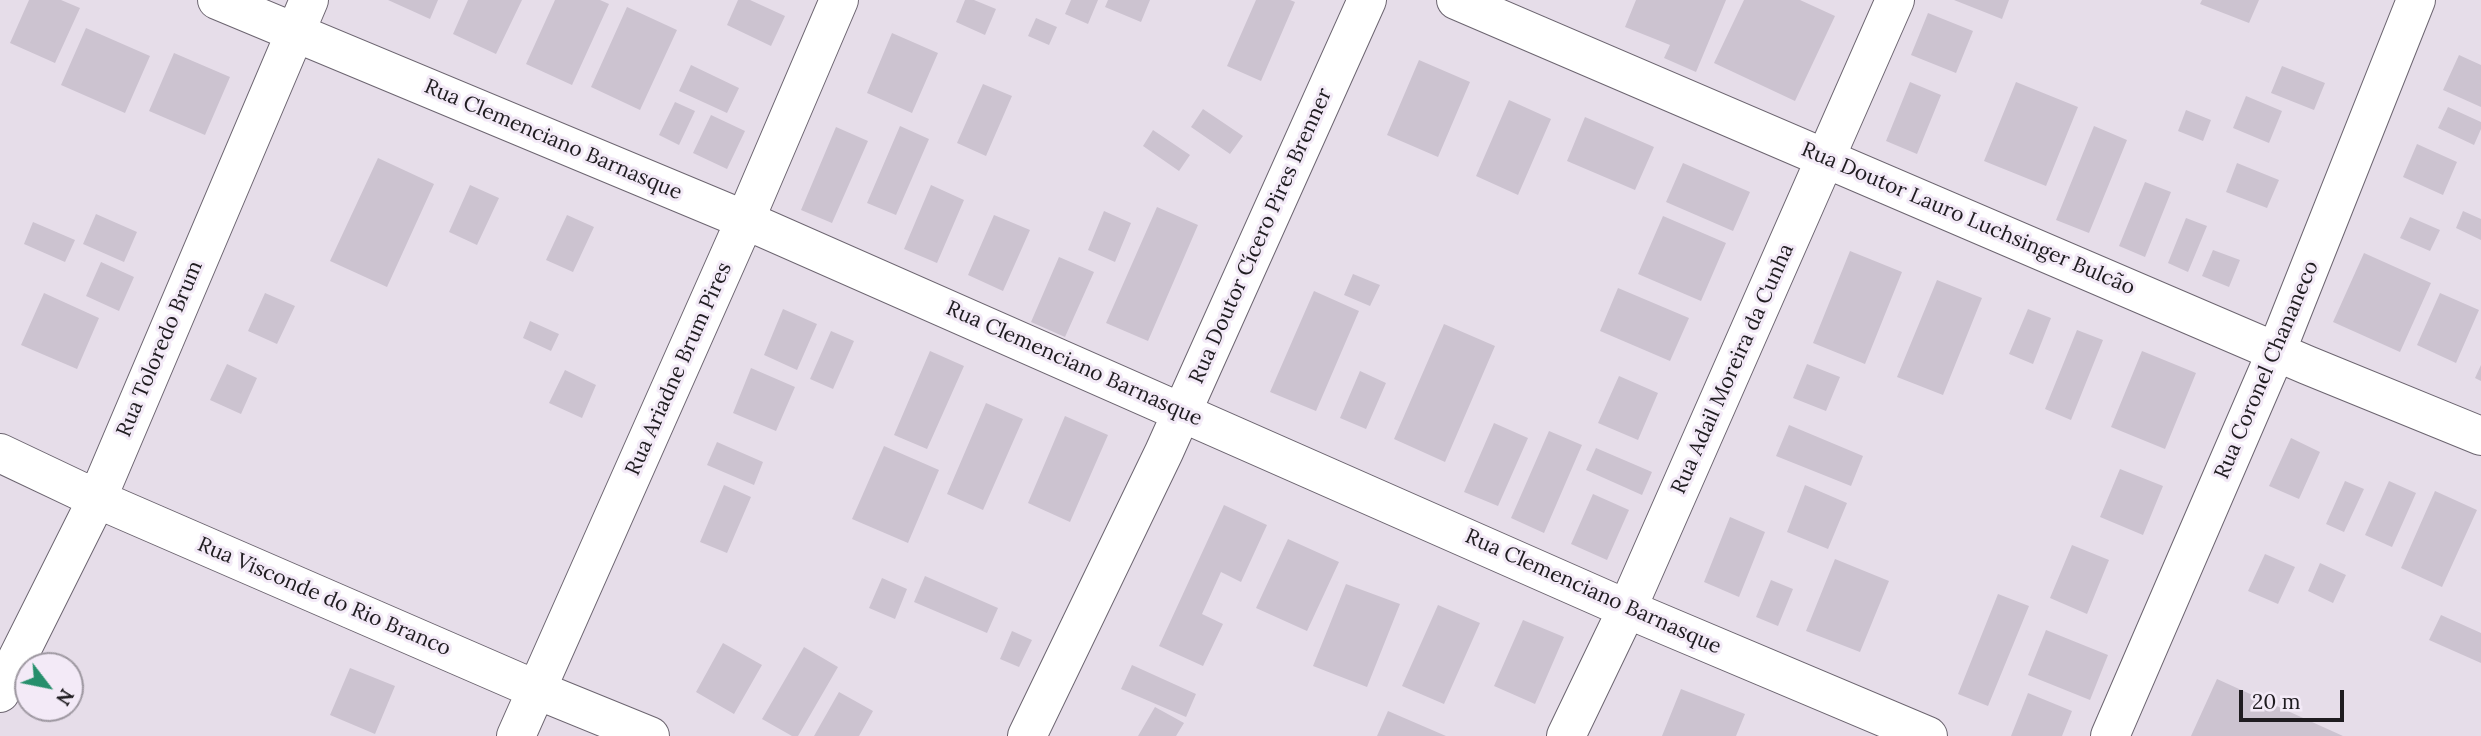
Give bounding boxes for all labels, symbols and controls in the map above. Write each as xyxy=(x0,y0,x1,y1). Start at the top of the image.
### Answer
street label: Rua Clemenciano Barnasque xyxy=(420,74,686,206)
street label: Rua Doutor Cícero Pires Brenner xyxy=(1184,84,1338,388)
street label: Rua Doutor Lauro Luchsinger Bulcão xyxy=(1797,137,2139,301)
street label: Rua Adail Moreira da Cunha xyxy=(1666,240,1800,498)
street label: Rua Toloredo Brum xyxy=(112,257,208,441)
street label: Rua Coronel Chananeco xyxy=(2210,257,2324,483)
street label: Rua Ariadne Brum Pires xyxy=(621,258,737,480)
street label: Rua Clemenciano Barnasque xyxy=(942,296,1206,432)
street label: Rua Clemenciano Barnasque xyxy=(1461,524,1725,660)
street label: Rua Visconde do Rio Branco xyxy=(194,532,454,662)
north arrow xyxy=(14,652,84,722)
scale bar xyxy=(2243,676,2348,720)
text: N xyxy=(51,684,79,710)
text: 20 m xyxy=(2252,688,2301,715)

